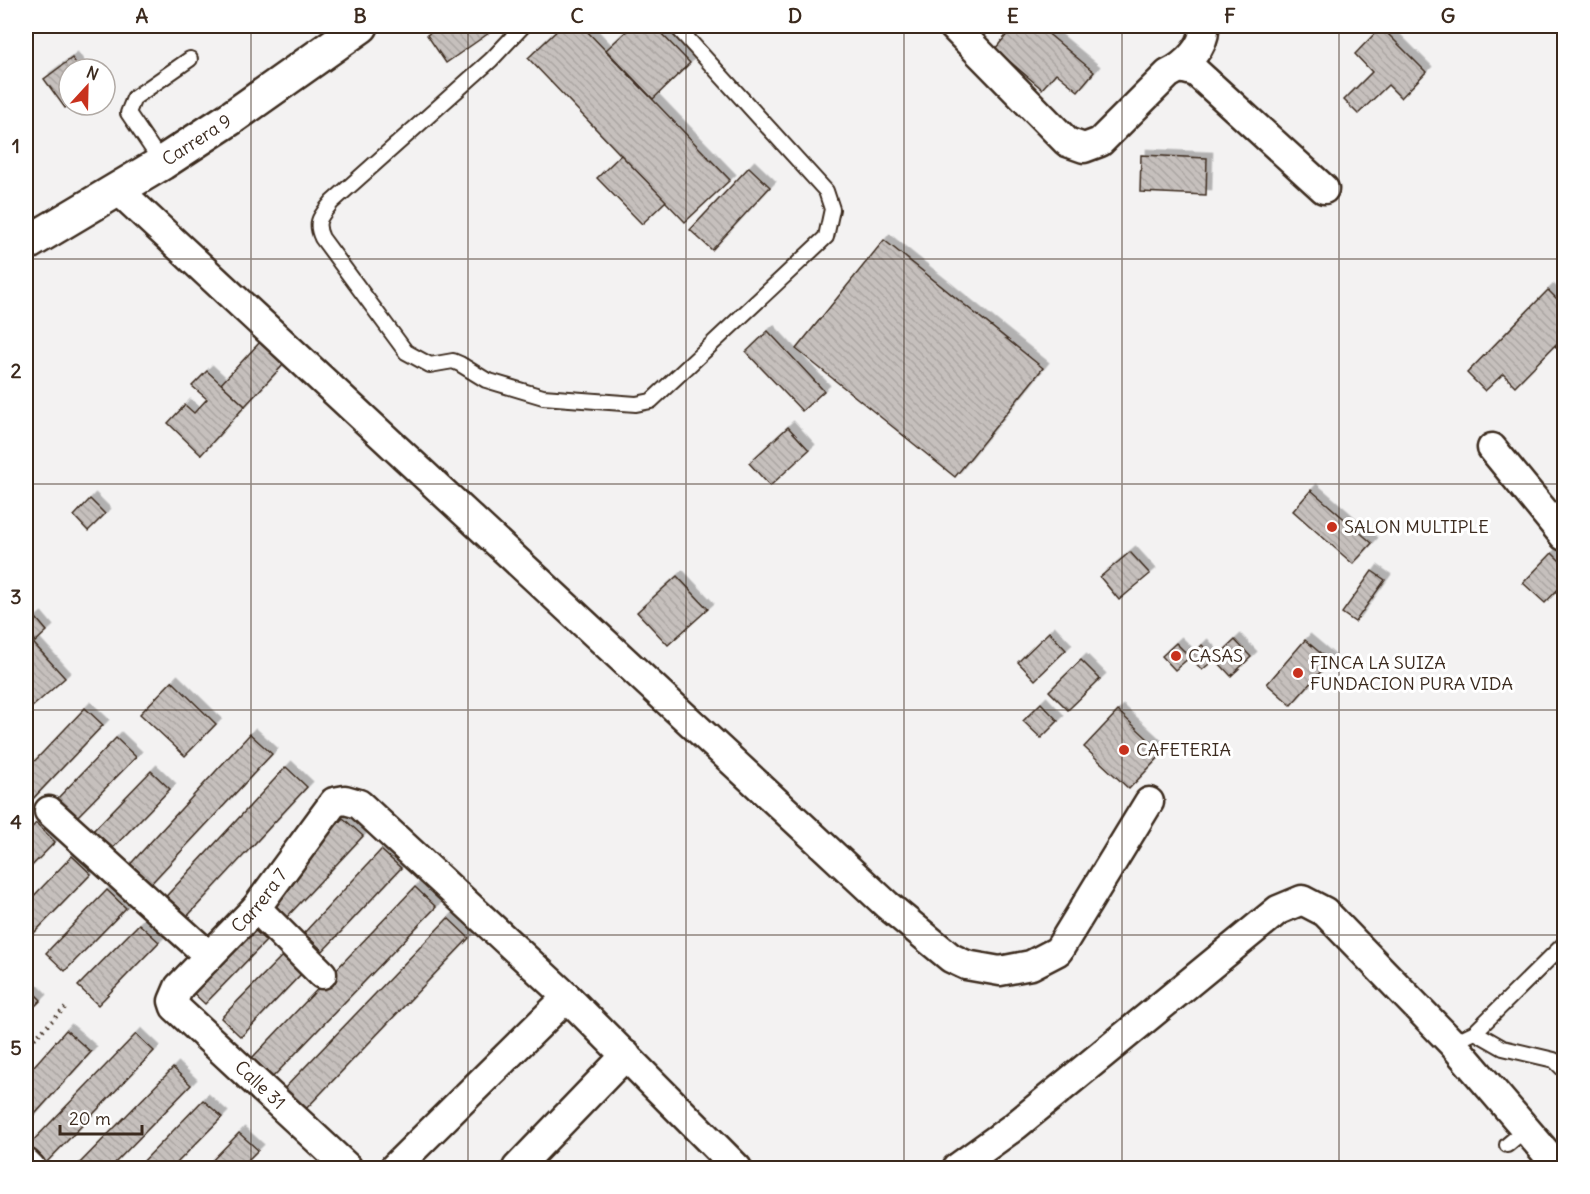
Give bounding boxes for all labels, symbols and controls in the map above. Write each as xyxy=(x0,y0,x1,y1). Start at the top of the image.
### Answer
text: A xyxy=(136,3,149,28)
text: B xyxy=(353,3,367,28)
text: C xyxy=(570,3,584,28)
text: D xyxy=(788,3,802,28)
text: E xyxy=(1007,3,1019,28)
text: F xyxy=(1224,3,1236,28)
text: G xyxy=(1441,3,1455,28)
north arrow xyxy=(57,57,117,117)
text: N xyxy=(84,62,101,84)
street label: Carrera 9 xyxy=(158,109,236,171)
text: 1 xyxy=(12,133,20,158)
text: 2 xyxy=(11,358,22,383)
place label: SALON MULTIPLE xyxy=(1344,515,1489,538)
marker: SALON MULTIPLE xyxy=(1325,520,1339,534)
text: 3 xyxy=(10,584,22,609)
place label: CASAS xyxy=(1188,644,1243,667)
marker: CASAS xyxy=(1169,649,1183,663)
place label: FINCA LA SUIZA FUNDACION PURA VIDA xyxy=(1310,651,1513,695)
marker: FINCA LA SUIZA FUNDACION PURA VIDA xyxy=(1291,666,1305,680)
place label: CAFETERIA xyxy=(1136,738,1231,761)
marker: CAFETERIA xyxy=(1117,743,1131,757)
text: 4 xyxy=(10,809,22,834)
street label: Carrera 7 xyxy=(226,864,292,937)
text: 5 xyxy=(10,1035,22,1060)
street label: Calle 31 xyxy=(230,1055,291,1114)
scale bar xyxy=(60,1098,142,1136)
text: 20 m xyxy=(69,1107,111,1130)

